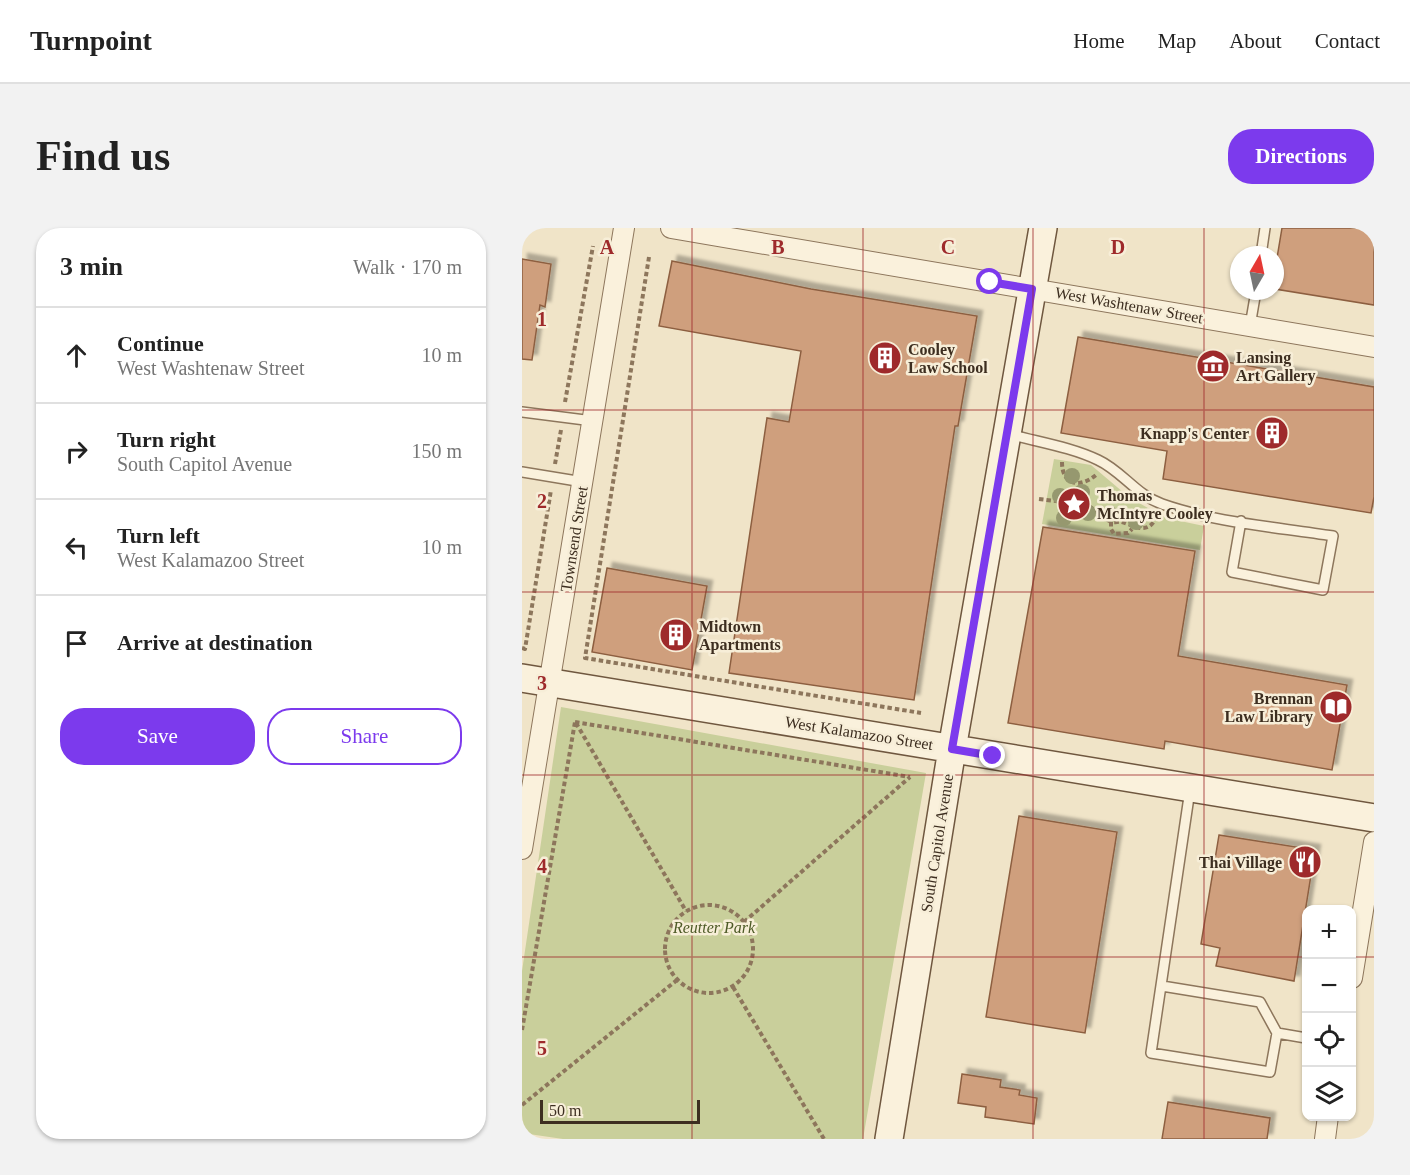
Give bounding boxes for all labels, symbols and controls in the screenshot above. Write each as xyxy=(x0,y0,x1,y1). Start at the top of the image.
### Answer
text: Turnpoint xyxy=(30,25,152,56)
text: Home xyxy=(1073,29,1125,53)
text: Map xyxy=(1158,29,1196,53)
text: About xyxy=(1229,29,1282,53)
text: Contact xyxy=(1315,29,1380,53)
button: Directions xyxy=(1228,129,1374,184)
text: Find us xyxy=(36,133,170,179)
text: A xyxy=(600,236,615,258)
text: B xyxy=(771,236,785,258)
text: C xyxy=(941,236,955,258)
text: D xyxy=(1111,236,1125,258)
north arrow xyxy=(1230,246,1284,300)
text: 3 min xyxy=(60,252,123,281)
text: Walk · 170 m xyxy=(353,256,462,278)
route start xyxy=(976,268,1002,294)
street label: West Washtenaw Street xyxy=(1054,284,1205,326)
text: 1 xyxy=(537,308,547,330)
text: Continue xyxy=(117,331,204,356)
icon: ahead xyxy=(60,339,93,372)
building icon: Cooley Law School xyxy=(867,340,903,376)
place label: Cooley Law School xyxy=(908,341,988,376)
text: 10 m xyxy=(421,344,462,366)
museum icon: Lansing Art Gallery xyxy=(1195,348,1231,384)
place label: Lansing Art Gallery xyxy=(1236,349,1316,385)
text: West Washtenaw Street xyxy=(117,357,304,379)
building icon: Knapp's Center xyxy=(1254,415,1290,451)
place label: Knapp's Center xyxy=(1140,425,1249,443)
text: Turn right xyxy=(117,427,216,452)
icon: right xyxy=(60,435,93,468)
text: 150 m xyxy=(411,440,462,462)
text: South Capitol Avenue xyxy=(117,453,292,475)
street label: Townsend Street xyxy=(557,484,591,593)
place icon: Thomas McIntyre Cooley xyxy=(1056,486,1092,522)
place label: Thomas McIntyre Cooley xyxy=(1097,487,1213,523)
text: 2 xyxy=(537,490,547,512)
text: Turn left xyxy=(117,523,200,548)
icon: left xyxy=(60,531,93,564)
text: 10 m xyxy=(421,536,462,558)
text: West Kalamazoo Street xyxy=(117,549,304,571)
building icon: Midtown Apartments xyxy=(658,617,694,653)
place label: Midtown Apartments xyxy=(699,618,781,654)
icon: arrive xyxy=(60,627,93,660)
text: Arrive at destination xyxy=(117,630,313,655)
text: 3 xyxy=(537,672,547,694)
library icon: Brennan Law Library xyxy=(1318,689,1354,725)
place label: Brennan Law Library xyxy=(1225,690,1313,726)
button: Save xyxy=(60,708,255,765)
button: Share xyxy=(267,708,462,765)
street label: West Kalamazoo Street xyxy=(784,713,935,753)
route end xyxy=(979,742,1005,768)
street label: South Capitol Avenue xyxy=(918,772,957,914)
restaurant icon: Thai Village xyxy=(1287,844,1323,880)
place label: Thai Village xyxy=(1199,854,1282,872)
text: 4 xyxy=(537,855,547,877)
map controls xyxy=(1302,905,1356,1121)
button: + xyxy=(1302,905,1356,959)
park label: Reutter Park xyxy=(672,919,756,936)
button: − xyxy=(1302,959,1356,1013)
button: locate xyxy=(1302,1013,1356,1067)
text: 5 xyxy=(537,1037,547,1059)
button: layers xyxy=(1302,1067,1356,1121)
scale bar xyxy=(540,1097,700,1124)
text: 50 m xyxy=(549,1102,581,1119)

